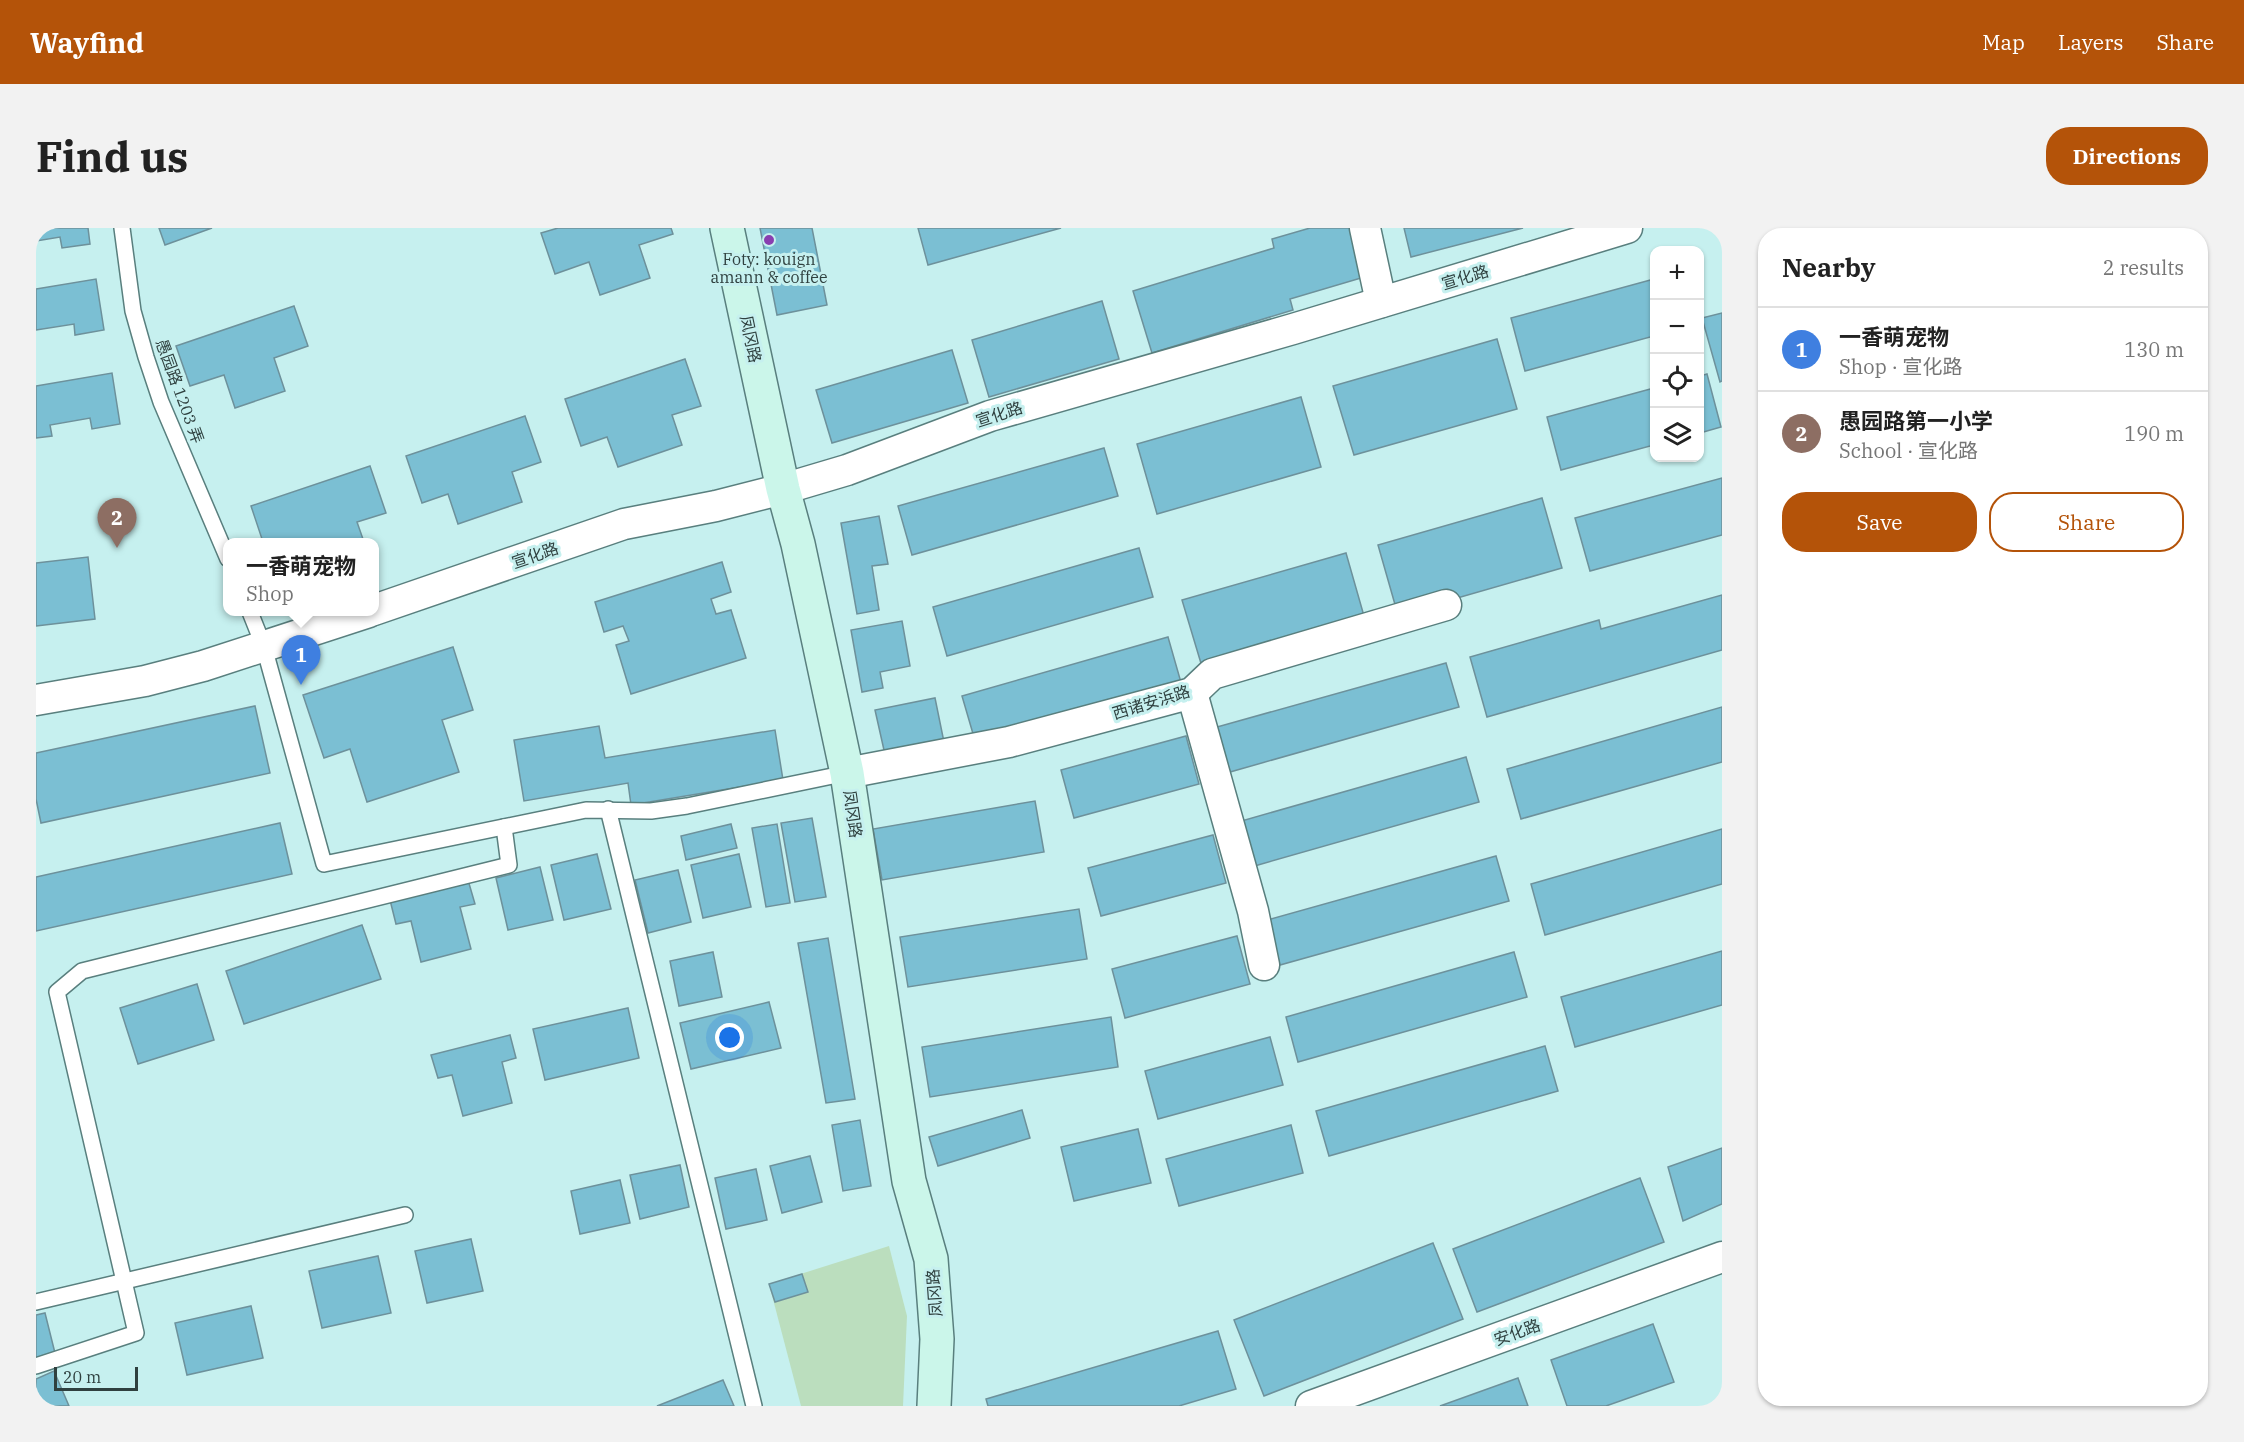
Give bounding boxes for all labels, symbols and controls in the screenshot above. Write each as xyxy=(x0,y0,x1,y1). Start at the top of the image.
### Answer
text: Wayfind xyxy=(30,24,144,61)
text: Map xyxy=(1982,28,2025,56)
text: Layers xyxy=(2058,28,2124,56)
text: Share xyxy=(2157,28,2214,56)
button: Directions xyxy=(2046,127,2208,185)
text: Find us xyxy=(36,129,188,184)
marker: Foty: kouign amann & coffee xyxy=(762,233,776,247)
map controls xyxy=(1650,246,1704,462)
button: + xyxy=(1650,246,1704,300)
place label: Foty: kouign amann & coffee xyxy=(711,249,827,287)
text: Nearby xyxy=(1782,250,1876,284)
text: 2 results xyxy=(2103,254,2184,281)
street label: 宣化路 xyxy=(1439,260,1491,294)
button: − xyxy=(1650,300,1704,354)
street label: 凤冈路 xyxy=(736,313,766,365)
text: 一香萌宠物 xyxy=(1839,322,1949,351)
street label: 愚园路 1203 弄 xyxy=(152,336,208,446)
text: 1 xyxy=(1796,336,1808,363)
text: 130 m xyxy=(2124,336,2184,363)
text: Shop · 宣化路 xyxy=(1839,353,1963,380)
button: locate xyxy=(1650,354,1704,408)
street label: 宣化路 xyxy=(973,397,1025,431)
text: 愚园路第一小学 xyxy=(1839,406,1993,435)
button: layers xyxy=(1650,408,1704,462)
text: 2 xyxy=(1796,420,1808,447)
text: 190 m xyxy=(2124,420,2184,447)
text: School · 宣化路 xyxy=(1839,437,1978,464)
button: Save xyxy=(1782,492,1977,552)
button: Share xyxy=(1989,492,2184,552)
pin: 2 xyxy=(98,498,136,548)
popup xyxy=(223,538,379,616)
street label: 宣化路 xyxy=(509,538,561,572)
text: 一香萌宠物 xyxy=(246,551,356,580)
text: Shop xyxy=(246,580,294,607)
pin: 1 xyxy=(282,636,320,685)
street label: 西诸安浜路 xyxy=(1110,681,1192,723)
street label: 凤冈路 xyxy=(840,789,866,839)
your location xyxy=(715,1023,744,1052)
street label: 凤冈路 xyxy=(922,1268,946,1318)
street label: 安化路 xyxy=(1491,1314,1543,1350)
scale bar xyxy=(54,1364,138,1392)
text: 20 m xyxy=(63,1367,101,1387)

